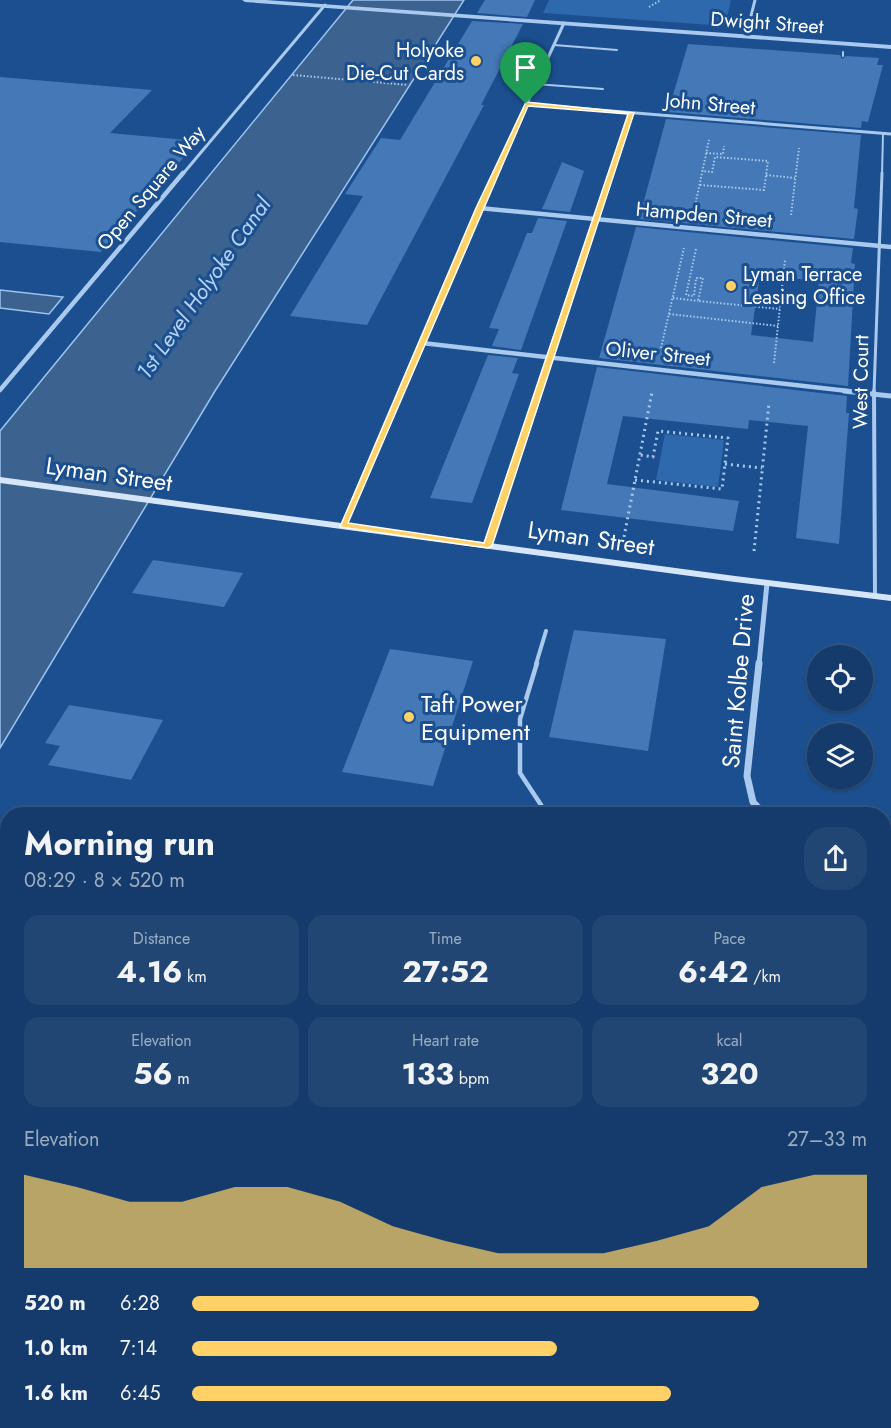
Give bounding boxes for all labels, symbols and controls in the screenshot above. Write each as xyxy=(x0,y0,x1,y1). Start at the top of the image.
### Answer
street label: Dwight Street xyxy=(710,5,825,41)
place label: Holyoke Die-Cut Cards xyxy=(346,36,464,88)
pin xyxy=(500,42,551,104)
icon: arrive xyxy=(509,51,542,84)
marker: Holyoke Die-Cut Cards xyxy=(469,54,483,68)
street label: John Street xyxy=(661,85,757,122)
street label: Open Square Way xyxy=(90,119,212,257)
water label: 1st Level Holyoke Canal xyxy=(128,189,279,386)
street label: Hampden Street xyxy=(635,195,774,235)
place label: Lyman Terrace Leasing Office xyxy=(743,260,865,312)
marker: Lyman Terrace Leasing Office xyxy=(724,279,738,293)
street label: Oliver Street xyxy=(604,334,712,374)
street label: West Court xyxy=(846,334,876,429)
street label: Lyman Street xyxy=(43,448,175,500)
street label: Lyman Street xyxy=(525,512,657,564)
street label: Saint Kolbe Drive xyxy=(713,593,763,769)
map controls xyxy=(807,645,873,789)
button: locate xyxy=(807,645,873,711)
place label: Taft Power Equipment xyxy=(421,686,530,749)
marker: Taft Power Equipment xyxy=(402,710,416,724)
button: layers xyxy=(807,723,873,789)
text: Morning run xyxy=(24,820,215,867)
button: share xyxy=(804,827,867,890)
text: 08:29 · 8 × 520 m xyxy=(24,866,185,895)
text: Distance xyxy=(133,927,190,950)
text: Time xyxy=(429,927,462,950)
text: Pace xyxy=(714,927,745,950)
text: 4.16 xyxy=(116,950,182,993)
text: 27:52 xyxy=(402,950,489,993)
text: 6:42 xyxy=(678,950,748,993)
text: km xyxy=(182,965,207,988)
text: /km xyxy=(748,965,781,988)
text: Elevation xyxy=(131,1029,192,1052)
text: Heart rate xyxy=(412,1029,479,1052)
text: kcal xyxy=(717,1029,742,1052)
text: 56 xyxy=(133,1052,173,1095)
text: 133 xyxy=(401,1052,454,1095)
text: 320 xyxy=(700,1052,759,1095)
text: m xyxy=(173,1067,190,1090)
text: bpm xyxy=(454,1067,490,1090)
text: Elevation xyxy=(24,1125,99,1154)
text: 27–33 m xyxy=(787,1125,867,1154)
text: 520 m xyxy=(24,1289,86,1318)
text: 6:28 xyxy=(120,1289,160,1318)
text: 1.0 km xyxy=(24,1334,88,1363)
text: 7:14 xyxy=(120,1334,157,1363)
text: 1.6 km xyxy=(24,1379,88,1408)
text: 6:45 xyxy=(120,1379,160,1408)

